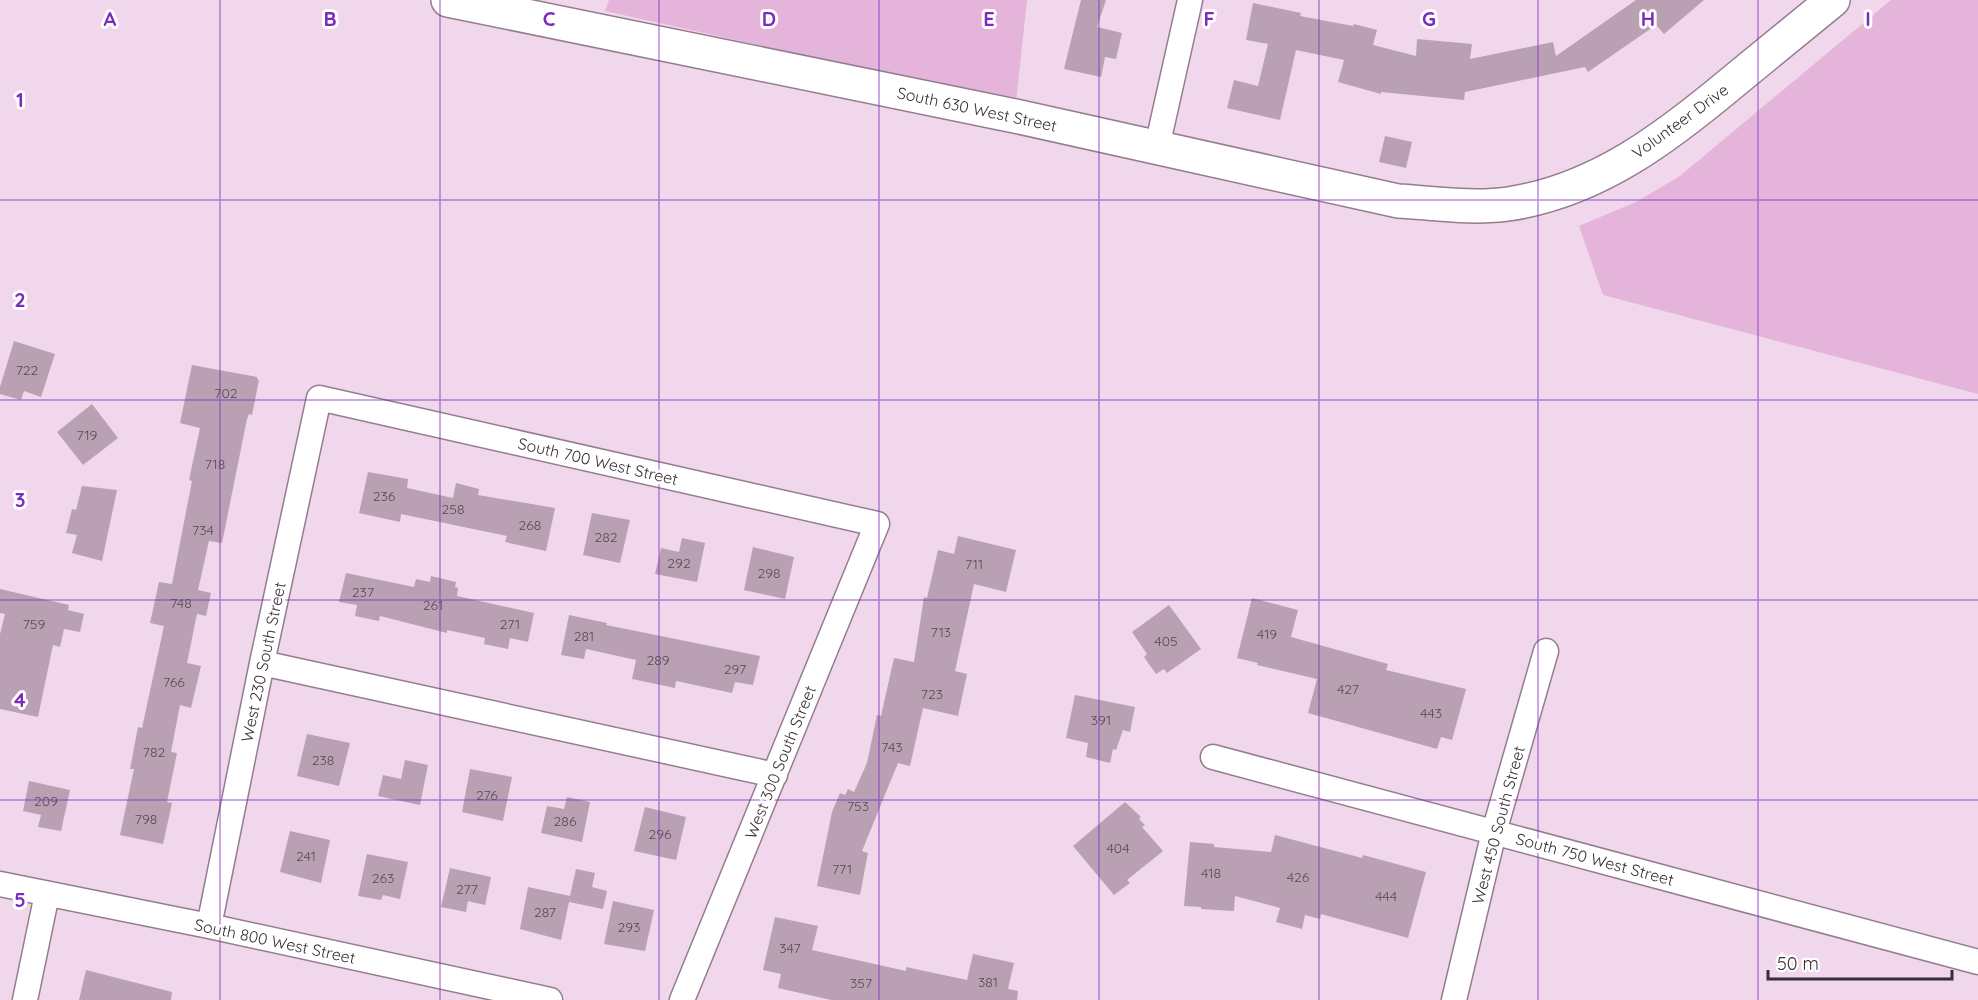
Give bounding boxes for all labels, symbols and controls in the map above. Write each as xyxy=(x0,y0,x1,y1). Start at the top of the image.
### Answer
text: A xyxy=(104,6,117,31)
text: B xyxy=(323,6,337,31)
text: C xyxy=(543,6,556,31)
text: D xyxy=(762,6,776,31)
text: E xyxy=(983,6,995,31)
text: F xyxy=(1203,6,1215,31)
text: G xyxy=(1422,6,1436,31)
text: H xyxy=(1641,6,1655,31)
text: I xyxy=(1865,6,1871,31)
street label: Volunteer Drive xyxy=(1628,79,1732,163)
street label: South 630 West Street xyxy=(895,82,1059,136)
text: 1 xyxy=(16,87,24,112)
text: 2 xyxy=(14,287,26,312)
house number: 722 xyxy=(16,361,39,379)
house number: 702 xyxy=(214,384,238,402)
house number: 719 xyxy=(77,426,98,444)
street label: South 700 West Street xyxy=(516,433,680,489)
house number: 718 xyxy=(205,455,225,473)
text: 3 xyxy=(15,487,25,512)
house number: 236 xyxy=(373,487,396,505)
house number: 258 xyxy=(442,500,464,518)
house number: 268 xyxy=(519,516,541,534)
house number: 734 xyxy=(192,521,214,539)
house number: 282 xyxy=(594,528,618,546)
house number: 292 xyxy=(667,554,691,572)
house number: 711 xyxy=(965,555,983,573)
house number: 298 xyxy=(757,564,781,582)
street label: West 230 South Street xyxy=(236,580,290,744)
house number: 237 xyxy=(352,583,374,601)
house number: 748 xyxy=(170,594,192,612)
house number: 261 xyxy=(423,596,443,614)
house number: 759 xyxy=(23,615,45,633)
house number: 271 xyxy=(500,615,520,633)
house number: 713 xyxy=(931,623,951,641)
house number: 419 xyxy=(1257,625,1277,643)
house number: 281 xyxy=(574,627,594,645)
house number: 405 xyxy=(1154,632,1178,650)
house number: 289 xyxy=(646,651,670,669)
house number: 297 xyxy=(724,660,746,678)
house number: 766 xyxy=(163,673,185,691)
house number: 427 xyxy=(1337,680,1359,698)
street label: West 300 South Street xyxy=(740,682,820,842)
house number: 723 xyxy=(921,685,943,703)
text: 4 xyxy=(14,687,26,712)
house number: 443 xyxy=(1420,704,1442,722)
house number: 391 xyxy=(1091,711,1111,729)
house number: 743 xyxy=(881,738,903,756)
house number: 782 xyxy=(143,743,165,761)
street label: West 450 South Street xyxy=(1467,744,1529,906)
house number: 238 xyxy=(312,751,334,769)
house number: 276 xyxy=(476,786,498,804)
house number: 209 xyxy=(34,792,58,810)
house number: 753 xyxy=(847,797,869,815)
house number: 798 xyxy=(135,810,157,828)
house number: 286 xyxy=(554,812,577,830)
house number: 296 xyxy=(648,825,672,843)
street label: South 750 West Street xyxy=(1514,828,1676,890)
house number: 404 xyxy=(1106,839,1130,857)
house number: 241 xyxy=(296,847,316,865)
house number: 771 xyxy=(832,860,852,878)
house number: 418 xyxy=(1201,864,1221,882)
house number: 426 xyxy=(1287,868,1310,886)
house number: 263 xyxy=(372,869,394,887)
house number: 277 xyxy=(456,880,478,898)
text: 5 xyxy=(14,887,26,912)
house number: 444 xyxy=(1375,887,1397,905)
house number: 287 xyxy=(534,903,556,921)
street label: South 800 West Street xyxy=(193,914,357,968)
house number: 293 xyxy=(618,918,640,936)
house number: 347 xyxy=(779,939,801,957)
scale bar xyxy=(1768,943,1952,981)
text: 50 m xyxy=(1777,952,1819,975)
house number: 381 xyxy=(978,973,998,991)
house number: 357 xyxy=(850,974,872,992)

